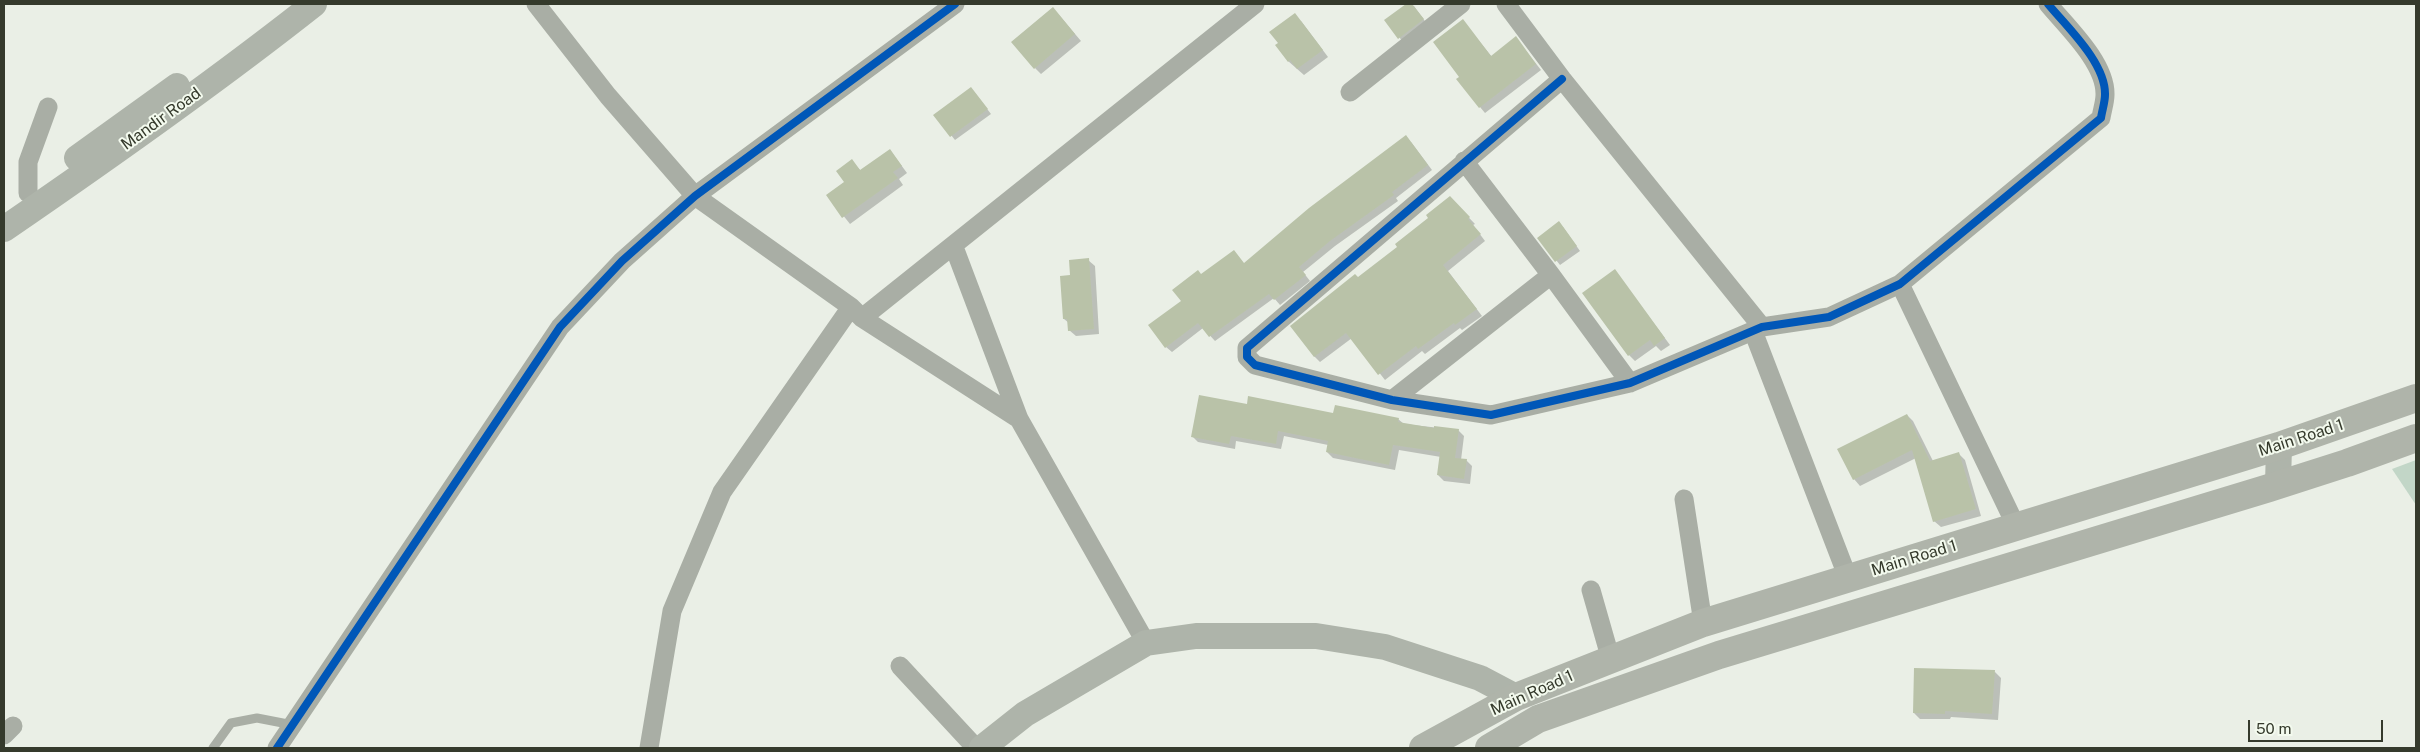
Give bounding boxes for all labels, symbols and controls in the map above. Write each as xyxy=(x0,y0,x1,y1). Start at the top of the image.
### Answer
street label: Mandir Road xyxy=(117,84,205,154)
street label: Main Road 1 xyxy=(2256,415,2346,461)
street label: Main Road 1 xyxy=(1869,536,1959,580)
street label: Main Road 1 xyxy=(1488,666,1576,720)
scale bar xyxy=(2250,710,2385,742)
text: 50 m xyxy=(2256,720,2291,737)

